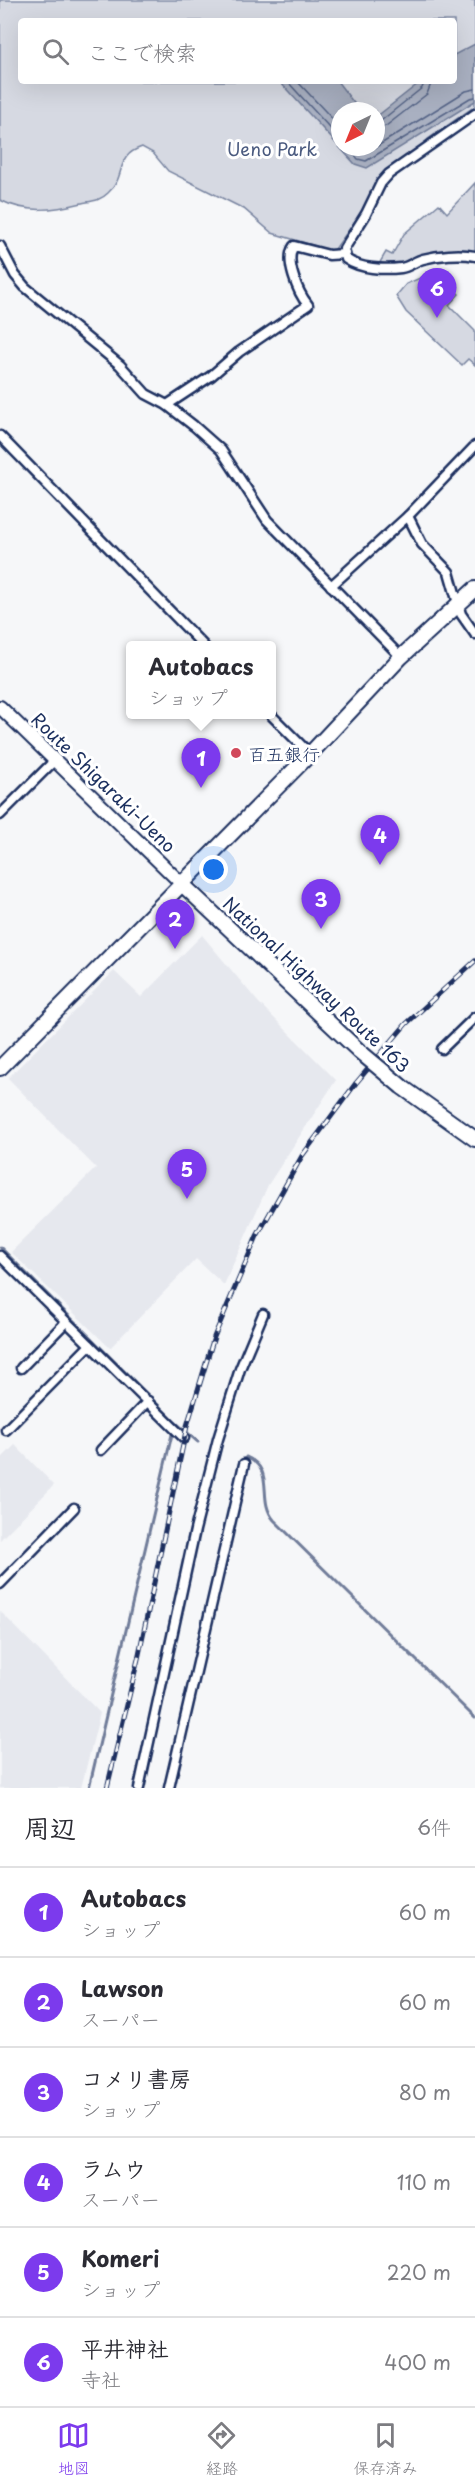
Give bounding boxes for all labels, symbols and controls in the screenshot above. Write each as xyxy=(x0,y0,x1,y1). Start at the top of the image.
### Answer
search box xyxy=(18,18,457,84)
icon: search xyxy=(39,35,72,68)
text: ここで検索 xyxy=(87,35,197,68)
north arrow xyxy=(331,102,385,156)
park label: Ueno Park xyxy=(227,135,317,162)
pin: 6 xyxy=(418,268,456,318)
popup xyxy=(126,641,276,719)
text: Autobacs xyxy=(148,649,254,682)
text: ショップ xyxy=(148,682,228,712)
street label: Route Shigaraki-Ueno xyxy=(26,706,182,858)
pin: 1 xyxy=(182,738,220,788)
place label: 百五銀行 xyxy=(248,740,320,767)
marker: 百五銀行 xyxy=(229,746,243,760)
pin: 4 xyxy=(360,816,400,865)
your location xyxy=(199,855,228,884)
pin: 3 xyxy=(302,880,340,929)
street label: National Highway Route 163 xyxy=(219,891,415,1077)
pin: 2 xyxy=(156,900,195,949)
pin: 5 xyxy=(168,1150,207,1199)
text: 周辺 xyxy=(24,1808,76,1847)
text: 6件 xyxy=(417,1812,451,1842)
text: Autobacs xyxy=(81,1881,186,1914)
text: 1 xyxy=(39,1897,48,1927)
text: 60 m xyxy=(399,1897,451,1927)
text: ショップ xyxy=(81,1914,160,1944)
text: Lawson xyxy=(81,1971,164,2004)
text: 2 xyxy=(36,1987,51,2017)
text: 60 m xyxy=(399,1987,451,2017)
text: スーパー xyxy=(81,2004,160,2034)
text: コメリ書房 xyxy=(81,2061,191,2094)
text: 3 xyxy=(37,2077,50,2107)
text: 80 m xyxy=(399,2077,451,2107)
text: ショップ xyxy=(81,2094,160,2124)
text: ラムウ xyxy=(81,2151,146,2184)
text: 4 xyxy=(37,2167,50,2197)
text: 110 m xyxy=(397,2167,451,2197)
text: スーパー xyxy=(81,2184,160,2214)
text: Komeri xyxy=(81,2241,159,2274)
text: 5 xyxy=(37,2257,50,2287)
text: 220 m xyxy=(387,2257,451,2287)
text: ショップ xyxy=(81,2274,160,2304)
text: 平井神社 xyxy=(81,2331,169,2364)
text: 6 xyxy=(36,2347,51,2377)
text: 400 m xyxy=(384,2347,451,2377)
text: 寺社 xyxy=(81,2364,121,2394)
tab: 地図 xyxy=(57,2419,90,2479)
tab: 経路 xyxy=(205,2419,238,2479)
tab: 保存済み xyxy=(353,2419,417,2479)

